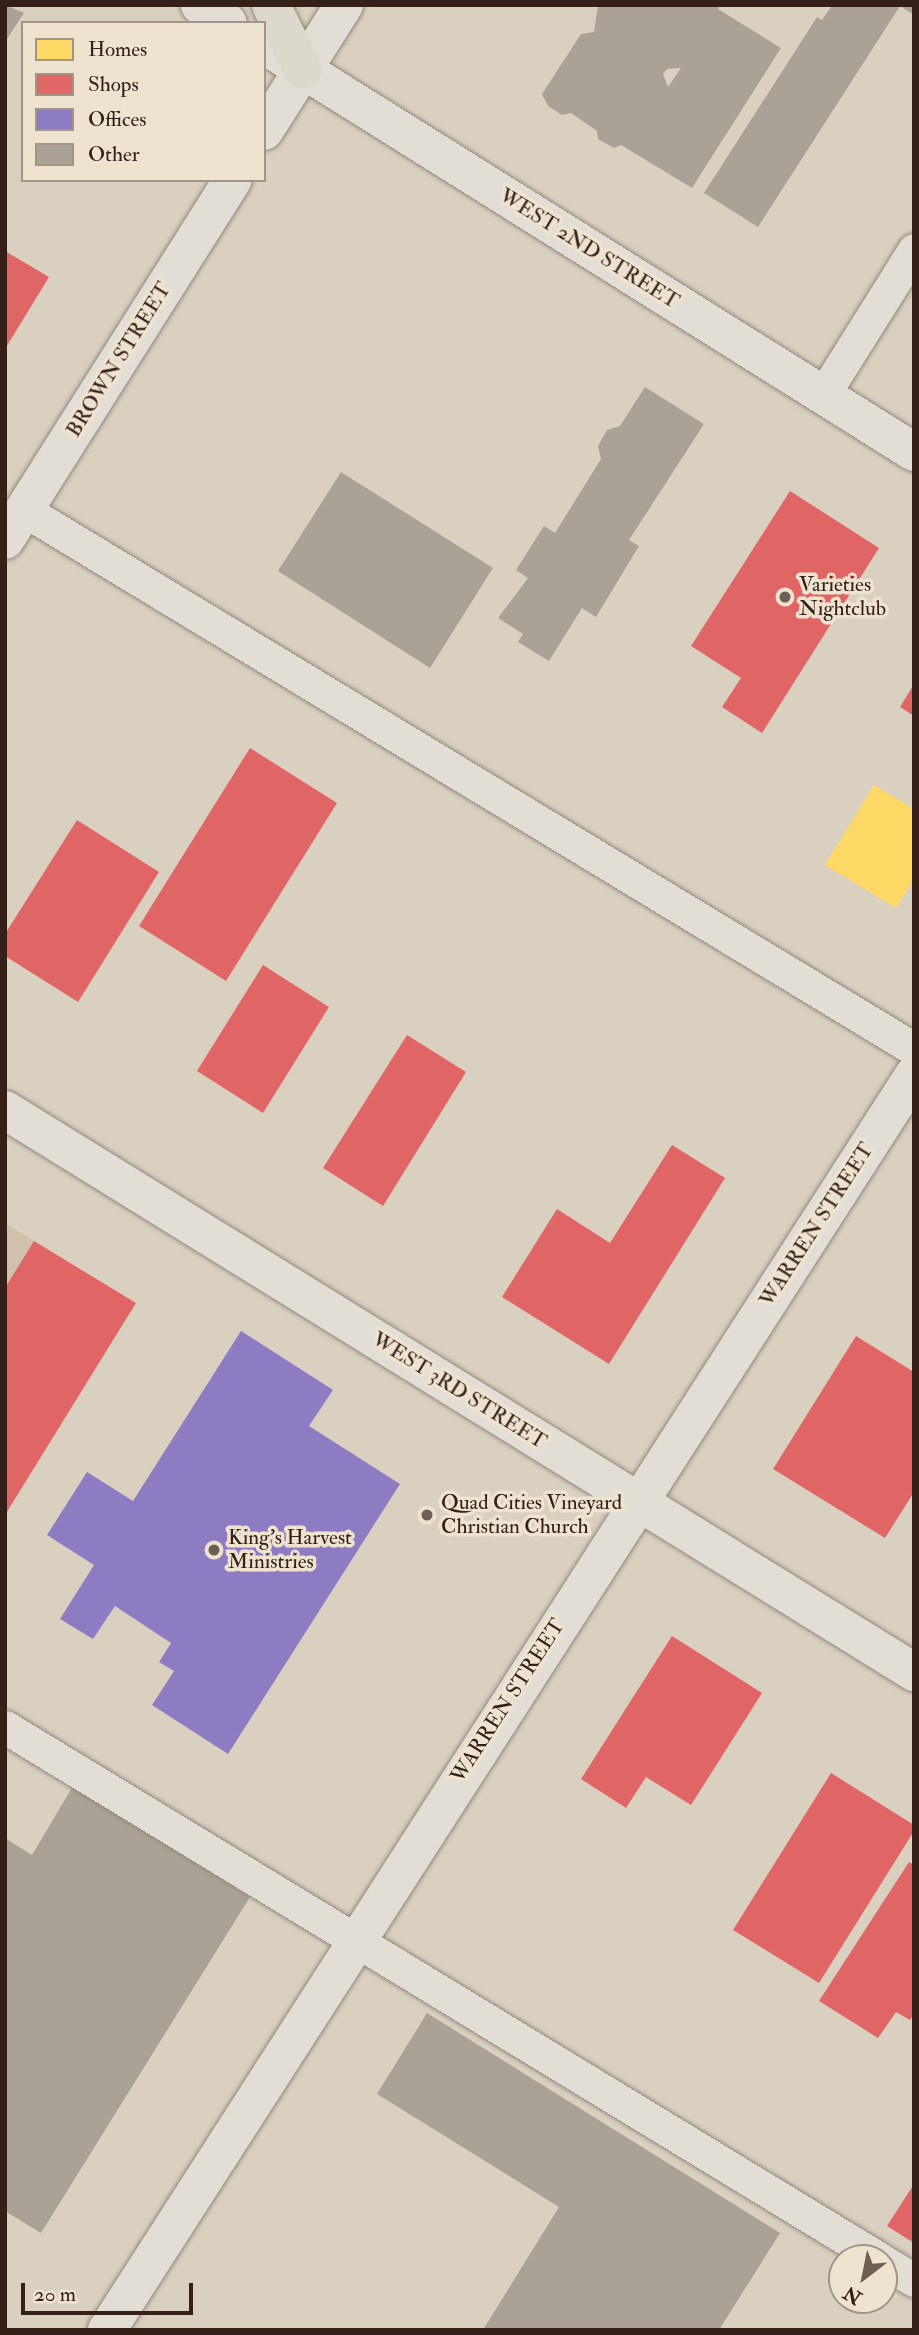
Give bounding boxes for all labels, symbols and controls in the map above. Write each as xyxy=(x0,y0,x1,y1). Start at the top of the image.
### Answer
legend xyxy=(21,21,266,182)
text: Homes xyxy=(88,36,147,63)
text: Shops xyxy=(88,71,139,98)
text: Offices xyxy=(88,106,146,133)
text: Other xyxy=(88,141,140,168)
street label: WEST 2ND STREET xyxy=(494,183,684,315)
street label: BROWN STREET xyxy=(61,278,177,442)
place label: Varieties Nightclub xyxy=(799,572,886,622)
marker: Varieties Nightclub xyxy=(777,589,793,605)
street label: WARREN STREET xyxy=(755,1138,879,1312)
street label: WEST 3RD STREET xyxy=(367,1327,551,1455)
place label: Quad Cities Vineyard Christian Church xyxy=(441,1490,622,1540)
marker: Quad Cities Vineyard Christian Church xyxy=(419,1507,435,1523)
place label: King’s Harvest Ministries xyxy=(228,1525,352,1575)
marker: King’s Harvest Ministries xyxy=(206,1542,222,1558)
street label: WARREN STREET xyxy=(446,1614,570,1788)
north arrow xyxy=(828,2244,898,2314)
scale bar xyxy=(24,2268,196,2312)
text: N xyxy=(839,2280,867,2310)
text: 20 m xyxy=(34,2281,76,2308)

